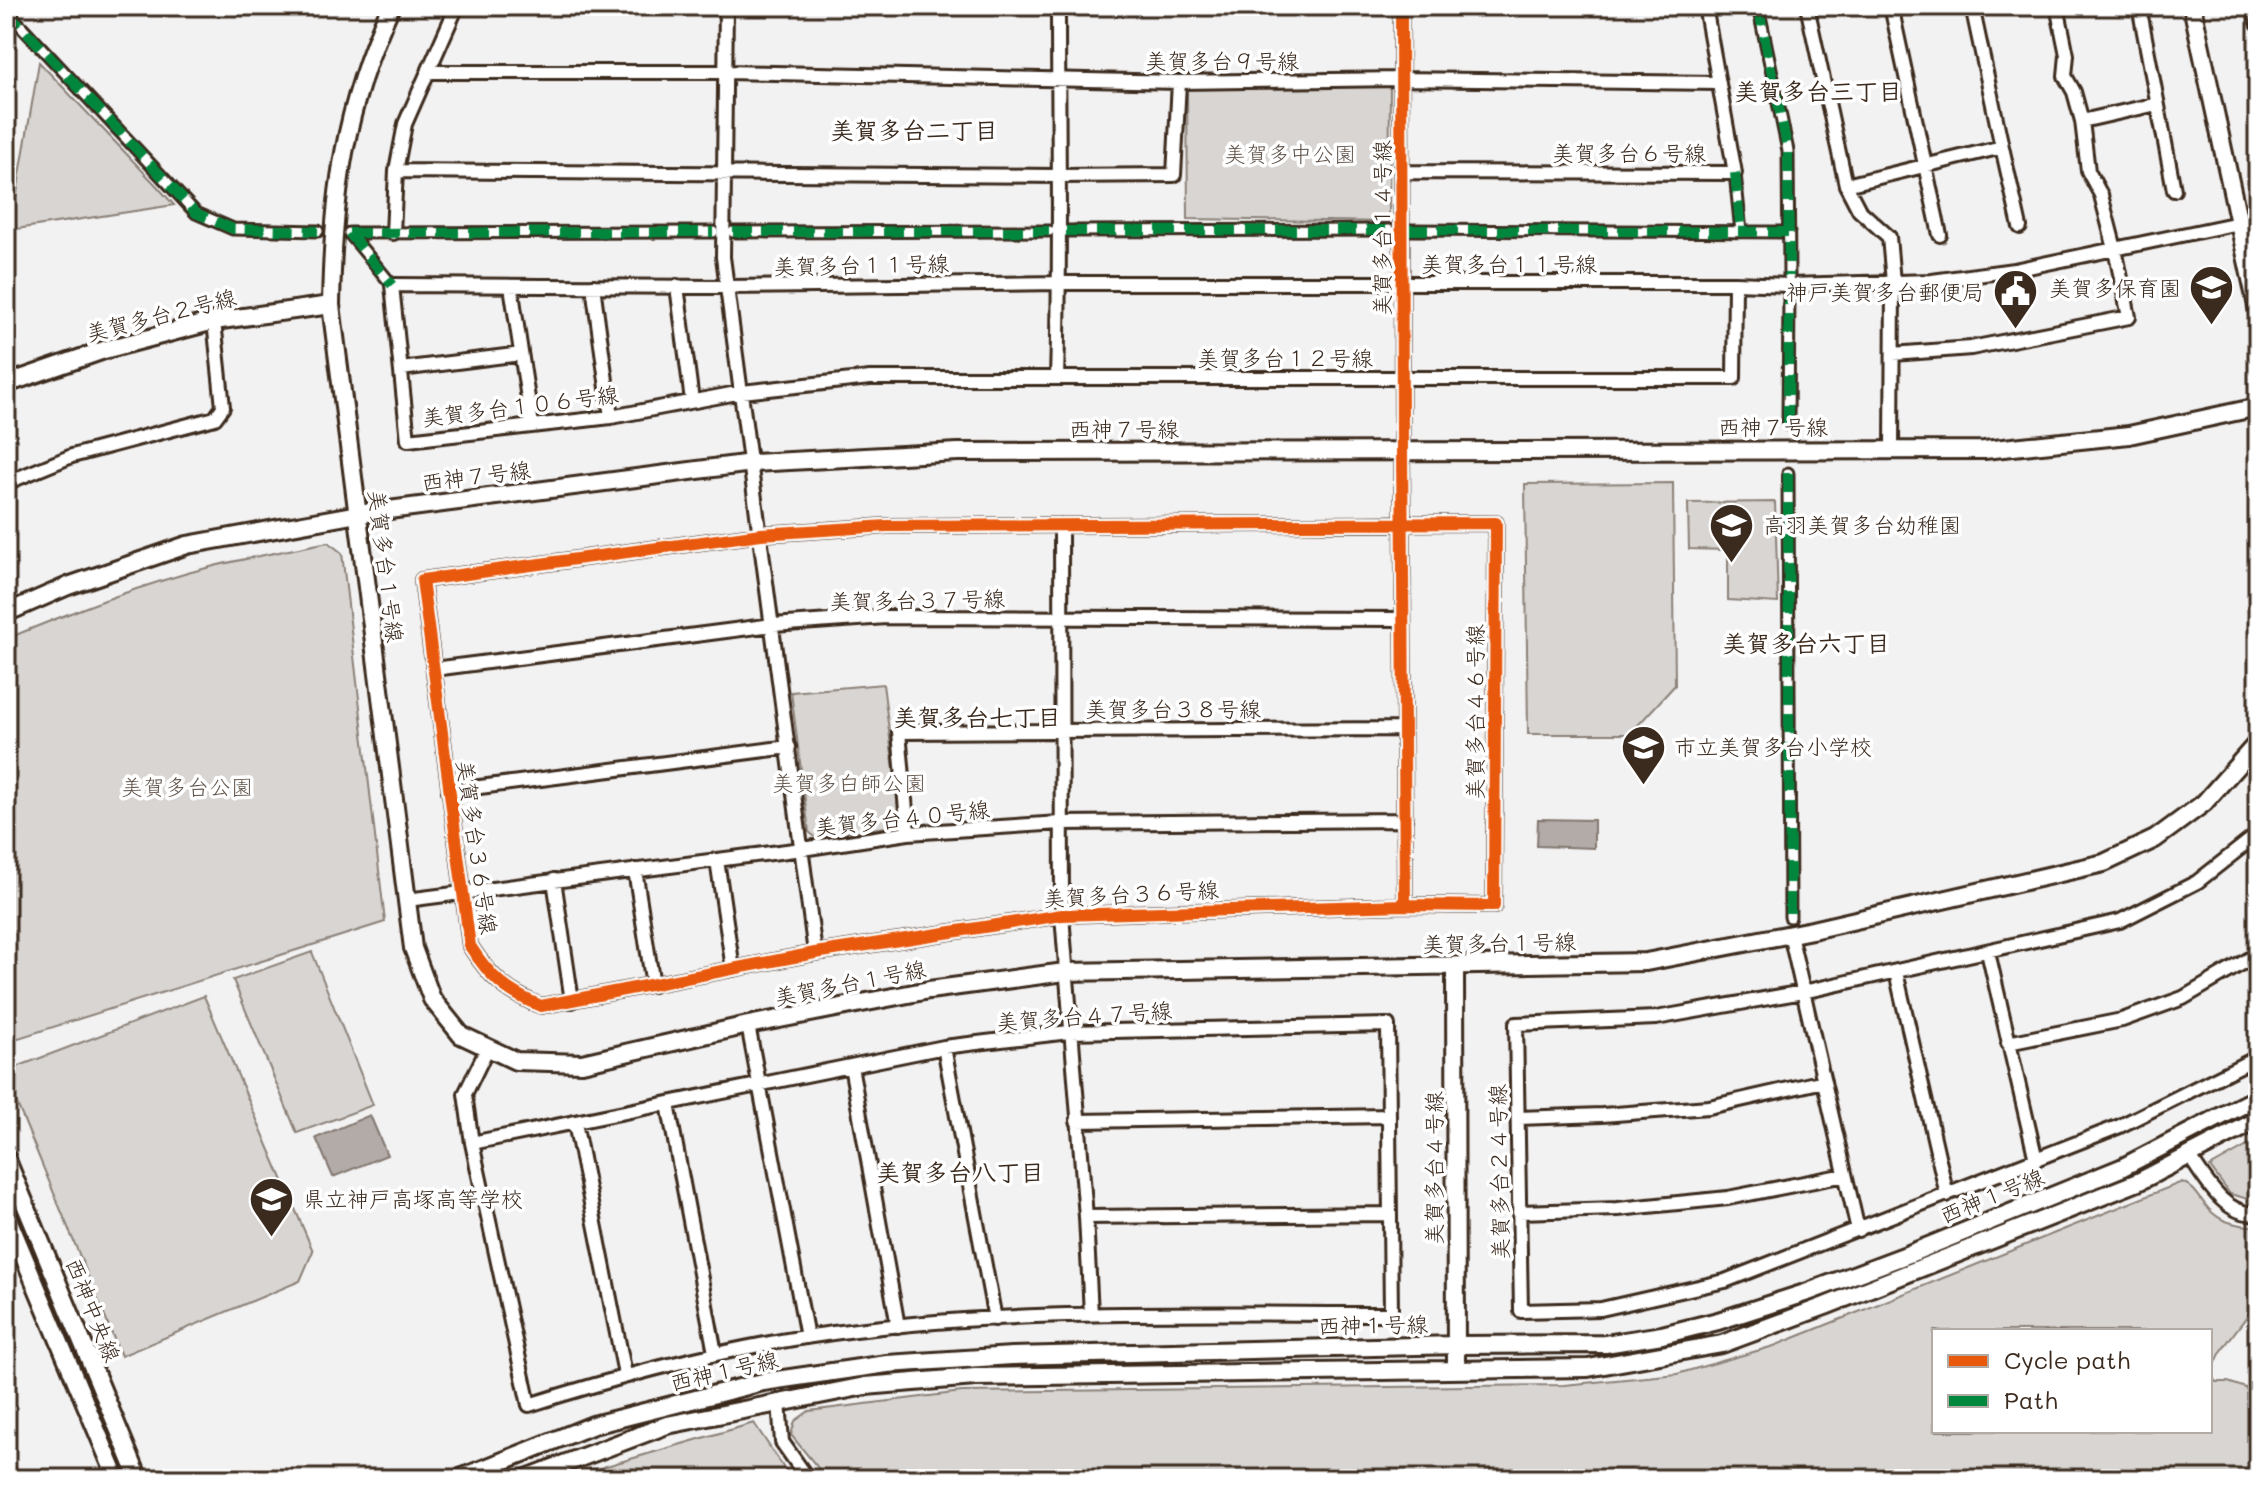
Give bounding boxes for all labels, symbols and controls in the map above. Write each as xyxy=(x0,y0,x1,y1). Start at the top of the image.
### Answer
street label: 美賀多台９号線 xyxy=(1145,46,1299,75)
district label: 美賀多台三丁目 xyxy=(1734,75,1902,106)
district label: 美賀多台二丁目 xyxy=(830,114,998,145)
street label: 美賀多台６号線 xyxy=(1552,138,1706,167)
park label: 美賀多中公園 xyxy=(1224,139,1356,168)
street label: 美賀多台１４号線 xyxy=(1367,140,1396,316)
street label: 美賀多台１１号線 xyxy=(773,248,949,281)
street label: 美賀多台１１号線 xyxy=(1421,249,1597,278)
school or university icon: 美賀多保育園 xyxy=(2188,264,2236,327)
public building icon: 神戸美賀多台郵便局 xyxy=(1991,268,2039,331)
place label: 美賀多保育園 xyxy=(2049,273,2181,302)
place label: 神戸美賀多台郵便局 xyxy=(1786,277,1984,306)
street label: 美賀多台２号線 xyxy=(83,282,239,347)
street label: 美賀多台１２号線 xyxy=(1197,343,1373,372)
street label: 美賀多台１０６号線 xyxy=(420,379,620,432)
street label: 西神７号線 xyxy=(1718,412,1828,441)
street label: 西神７号線 xyxy=(1069,414,1179,443)
street label: 西神７号線 xyxy=(420,454,532,497)
street label: 美賀多台１号線 xyxy=(363,488,410,644)
school or university icon: 高羽美賀多台幼稚園 xyxy=(1708,501,1756,564)
place label: 高羽美賀多台幼稚園 xyxy=(1763,510,1961,539)
street label: 美賀多台３７号線 xyxy=(829,583,1005,616)
street label: 美賀多台４６号線 xyxy=(1460,624,1489,800)
district label: 美賀多台六丁目 xyxy=(1722,627,1890,658)
street label: 美賀多台３８号線 xyxy=(1085,694,1261,723)
district label: 美賀多台七丁目 xyxy=(893,701,1061,732)
school or university icon: 市立美賀多台小学校 xyxy=(1619,723,1667,786)
place label: 市立美賀多台小学校 xyxy=(1674,732,1872,761)
street label: 美賀多台３６号線 xyxy=(451,758,504,936)
park label: 美賀多白師公園 xyxy=(772,768,926,797)
park label: 美賀多台公園 xyxy=(121,772,253,801)
street label: 美賀多台４０号線 xyxy=(813,794,991,841)
street label: 美賀多台３６号線 xyxy=(1042,874,1220,913)
street label: 美賀多台１号線 xyxy=(1422,927,1576,958)
street label: 美賀多台１号線 xyxy=(772,954,928,1011)
street label: 美賀多台４７号線 xyxy=(995,995,1173,1036)
street label: 美賀多台２４号線 xyxy=(1482,1084,1515,1260)
street label: 美賀多台４号線 xyxy=(1419,1091,1448,1245)
district label: 美賀多台八丁目 xyxy=(876,1156,1044,1187)
street label: 西神１号線 xyxy=(1935,1161,2048,1230)
school or university icon: 県立神戸高塚高等学校 xyxy=(248,1175,296,1238)
place label: 県立神戸高塚高等学校 xyxy=(303,1184,523,1213)
street label: 西神中央線 xyxy=(59,1253,128,1366)
street label: 西神１号線 xyxy=(1318,1309,1428,1340)
legend xyxy=(1932,1329,2212,1433)
street label: 西神１号線 xyxy=(667,1344,781,1397)
text: Cycle path xyxy=(2004,1344,2130,1375)
text: Path xyxy=(2004,1384,2058,1415)

